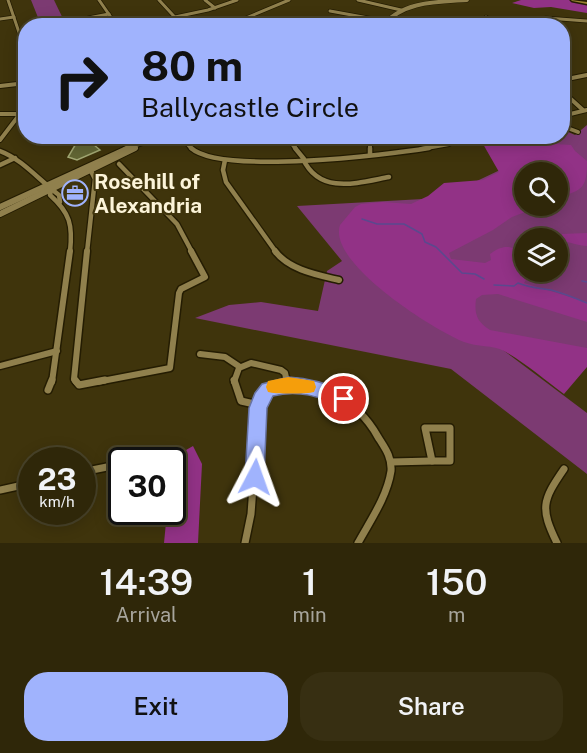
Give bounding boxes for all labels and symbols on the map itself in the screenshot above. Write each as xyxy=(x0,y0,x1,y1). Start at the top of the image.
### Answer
place label: Rosehill of Alexandria xyxy=(94,169,202,218)
office icon: Rosehill of Alexandria xyxy=(60,178,90,208)
pin xyxy=(318,373,369,424)
position arrow xyxy=(223,445,287,509)
speed limit sign: 30 xyxy=(108,447,186,525)

